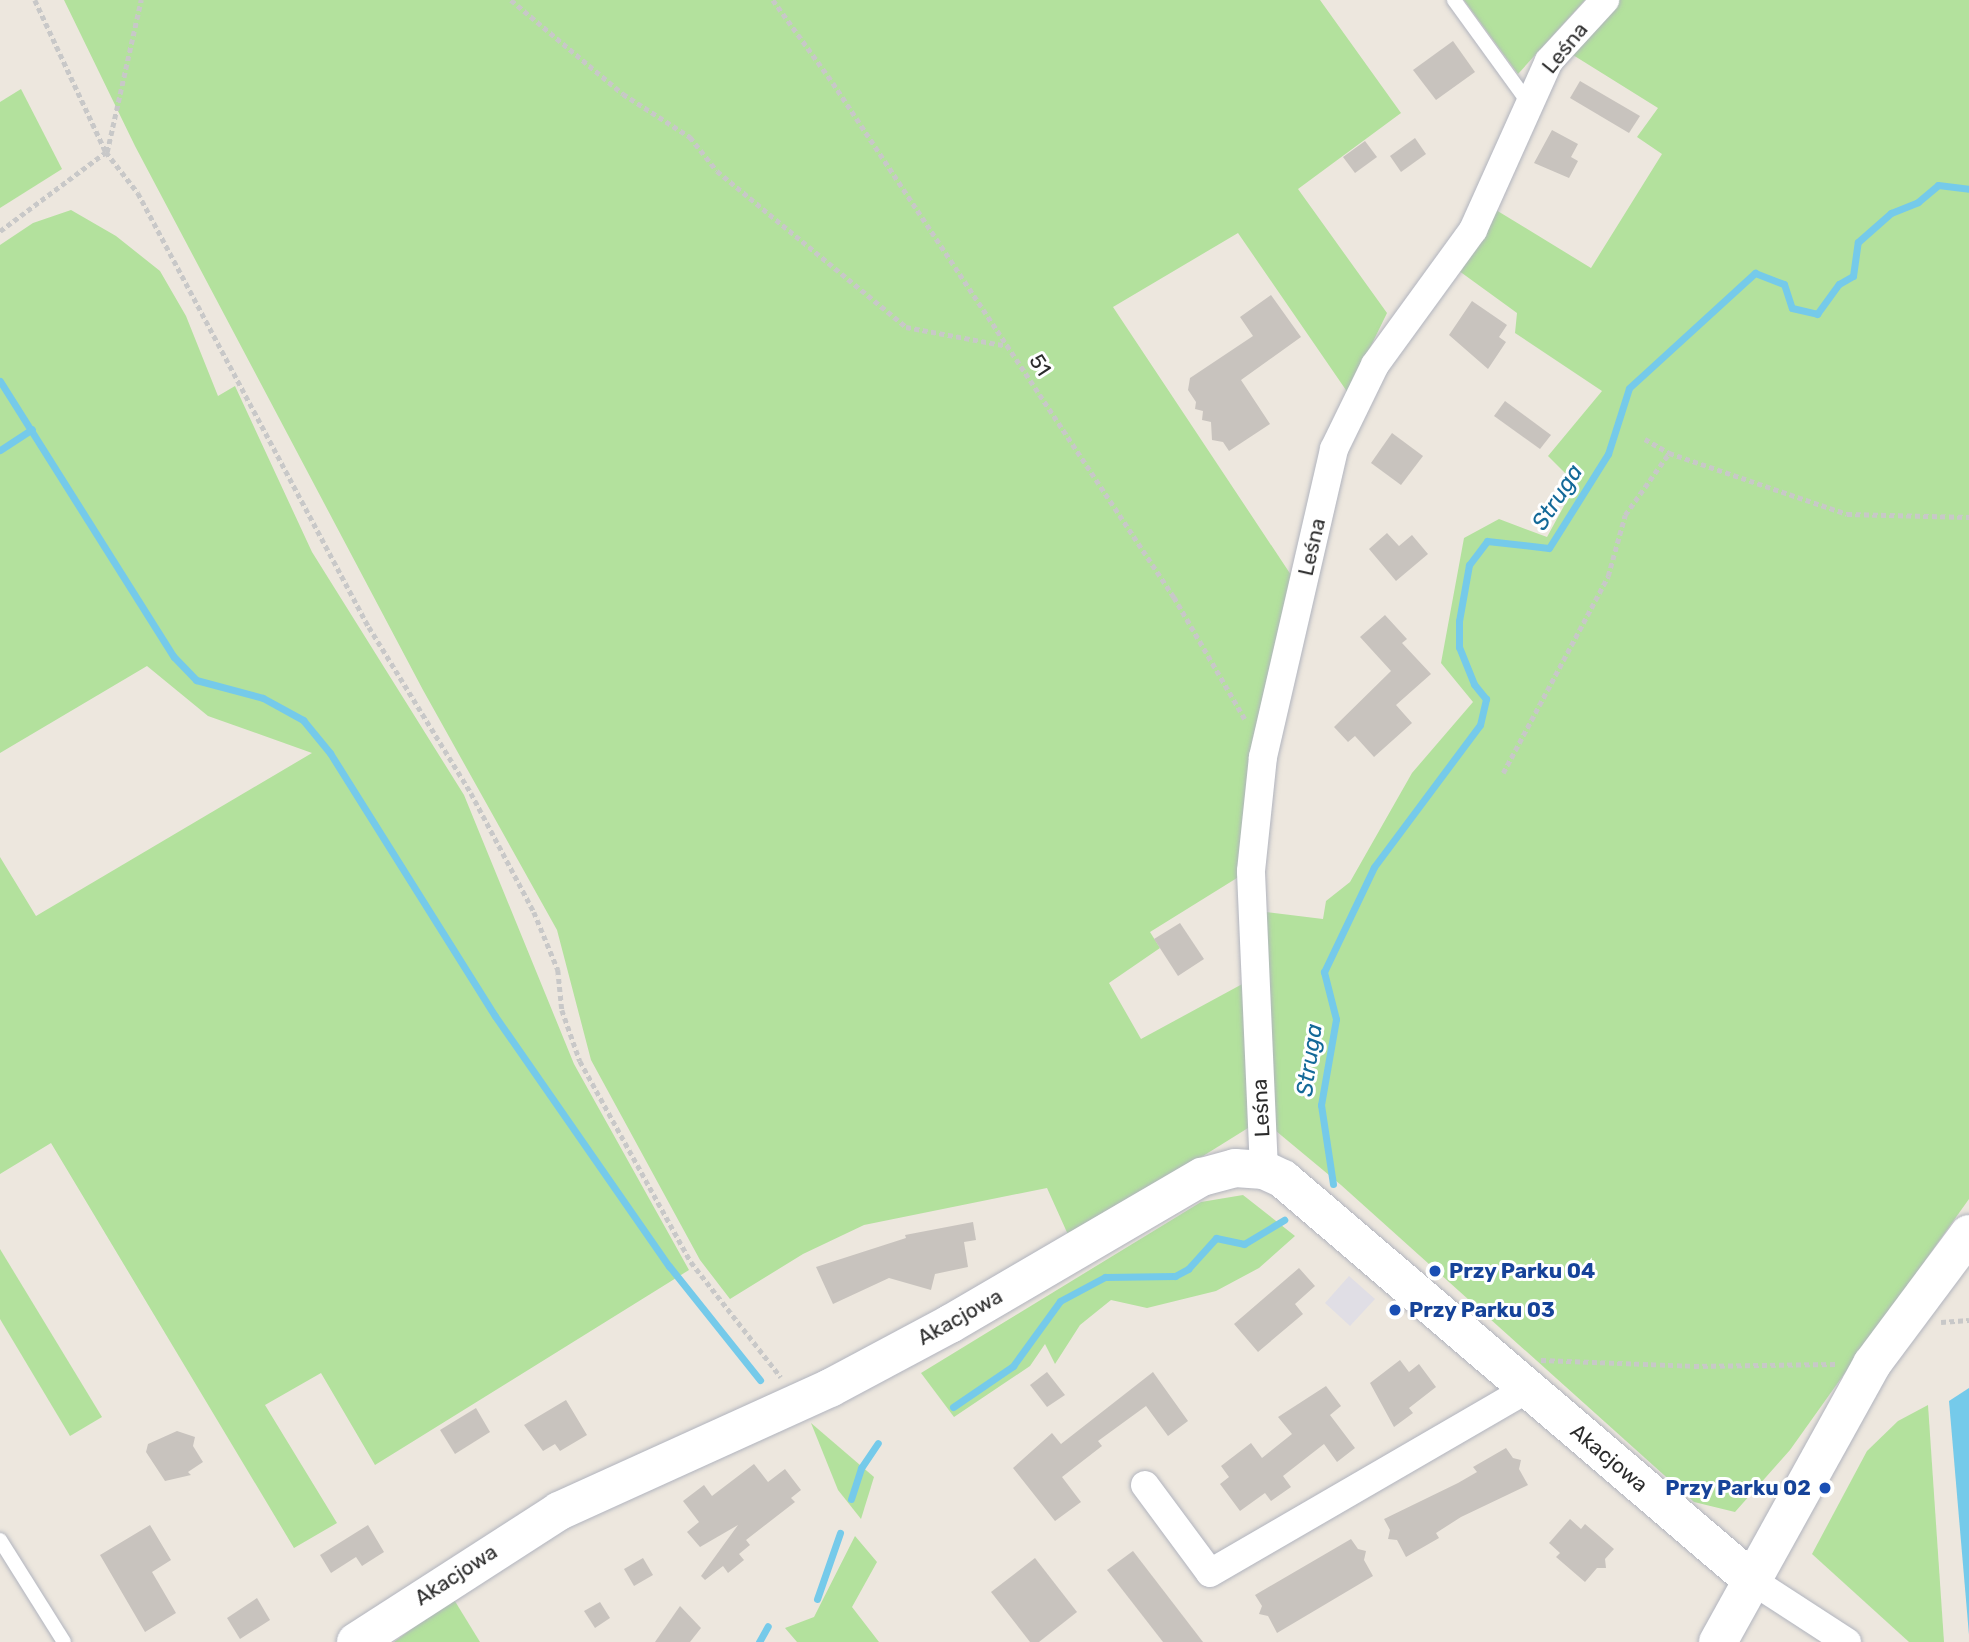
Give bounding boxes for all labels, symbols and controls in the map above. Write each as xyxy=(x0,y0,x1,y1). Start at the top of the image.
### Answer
street label: Leśna xyxy=(1537,17,1593,79)
street label: 51 xyxy=(1024,349,1056,381)
water label: Struga xyxy=(1526,459,1588,535)
street label: Leśna xyxy=(1293,516,1331,578)
water label: Struga xyxy=(1290,1022,1328,1098)
street label: Leśna xyxy=(1247,1078,1275,1138)
place label: Przy Parku 04 xyxy=(1449,1258,1596,1284)
marker: Przy Parku 04 xyxy=(1427,1263,1443,1279)
street label: Akacjowa xyxy=(913,1283,1007,1351)
place label: Przy Parku 03 xyxy=(1409,1297,1555,1323)
marker: Przy Parku 03 xyxy=(1387,1302,1403,1318)
street label: Akacjowa xyxy=(1565,1418,1653,1498)
place label: Przy Parku 02 xyxy=(1665,1475,1811,1501)
marker: Przy Parku 02 xyxy=(1817,1480,1833,1496)
street label: Akacjowa xyxy=(410,1539,502,1611)

